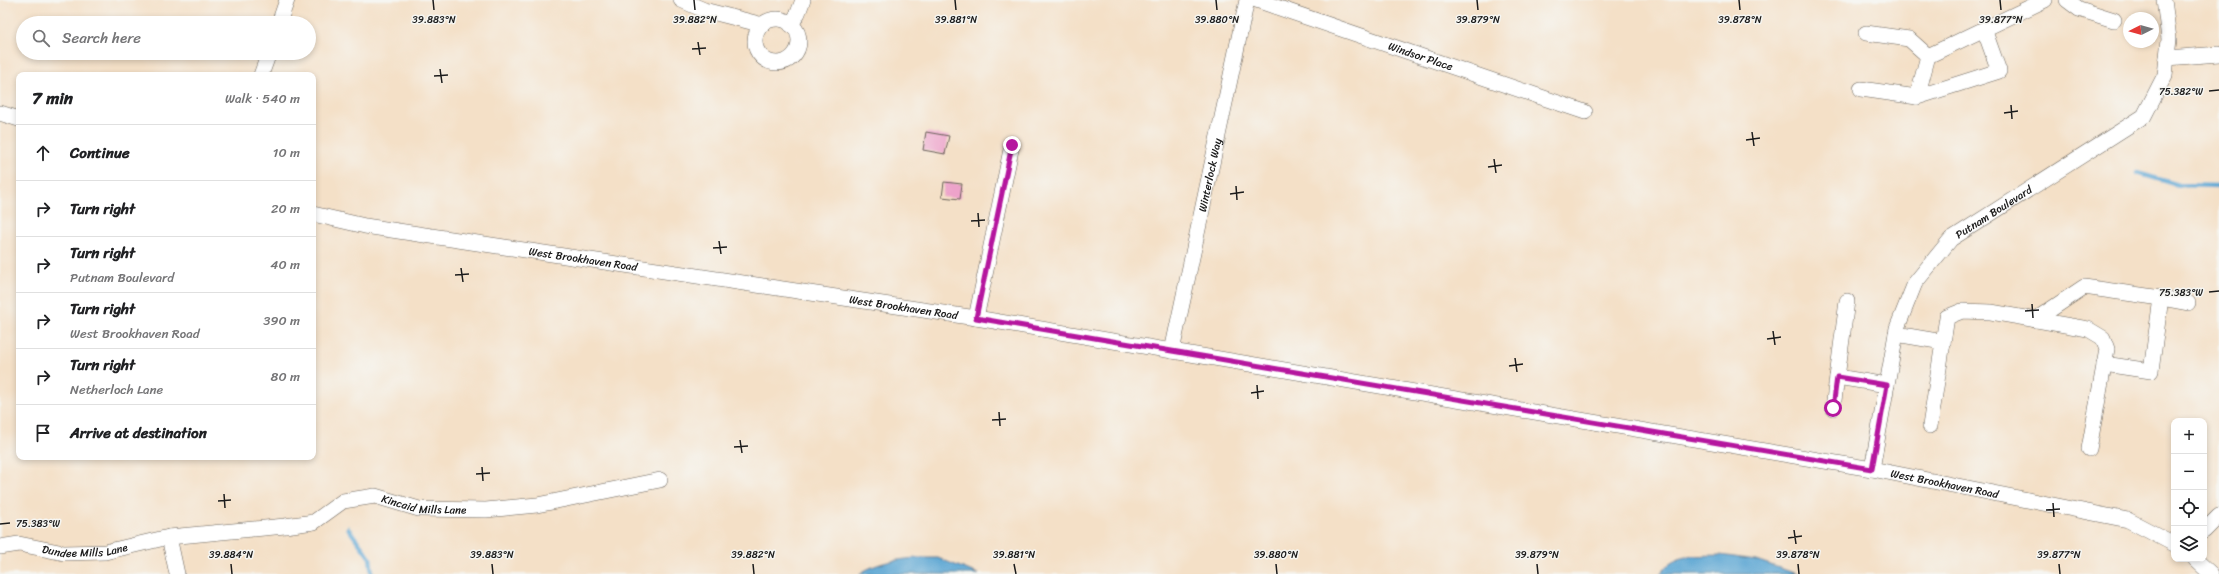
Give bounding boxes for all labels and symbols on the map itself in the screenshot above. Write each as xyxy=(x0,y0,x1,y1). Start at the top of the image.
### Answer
text: 39.883°N xyxy=(412,11,456,29)
text: 39.882°N xyxy=(673,11,717,29)
text: 39.881°N xyxy=(935,11,977,29)
text: 39.880°N xyxy=(1195,11,1239,29)
text: 39.879°N xyxy=(1456,11,1500,29)
text: 39.878°N xyxy=(1718,11,1762,29)
text: 39.877°N xyxy=(1979,11,2023,29)
north arrow xyxy=(2123,12,2159,48)
street label: Windsor Place xyxy=(1386,37,1456,76)
text: 75.382°W xyxy=(2159,83,2203,101)
route end xyxy=(1003,136,1021,154)
street label: Winterlock Way xyxy=(1193,136,1227,214)
street label: Putnam Boulevard xyxy=(1952,180,2037,244)
street label: West Brookhaven Road xyxy=(527,242,640,277)
text: 75.383°W xyxy=(2159,284,2203,302)
street label: West Brookhaven Road xyxy=(848,290,960,325)
route start xyxy=(1824,399,1842,417)
street label: West Brookhaven Road xyxy=(1889,464,2001,504)
street label: Kincaid Mills Lane xyxy=(379,489,467,520)
text: 75.383°W xyxy=(16,515,60,533)
street label: Dundee Mills Lane xyxy=(40,538,130,563)
text: 39.884°N xyxy=(209,546,253,564)
text: 39.883°N xyxy=(470,546,514,564)
text: 39.882°N xyxy=(731,546,775,564)
text: 39.881°N xyxy=(993,546,1035,564)
text: 39.880°N xyxy=(1254,546,1298,564)
text: 39.879°N xyxy=(1515,546,1559,564)
text: 39.878°N xyxy=(1776,546,1820,564)
text: 39.877°N xyxy=(2037,546,2081,564)

